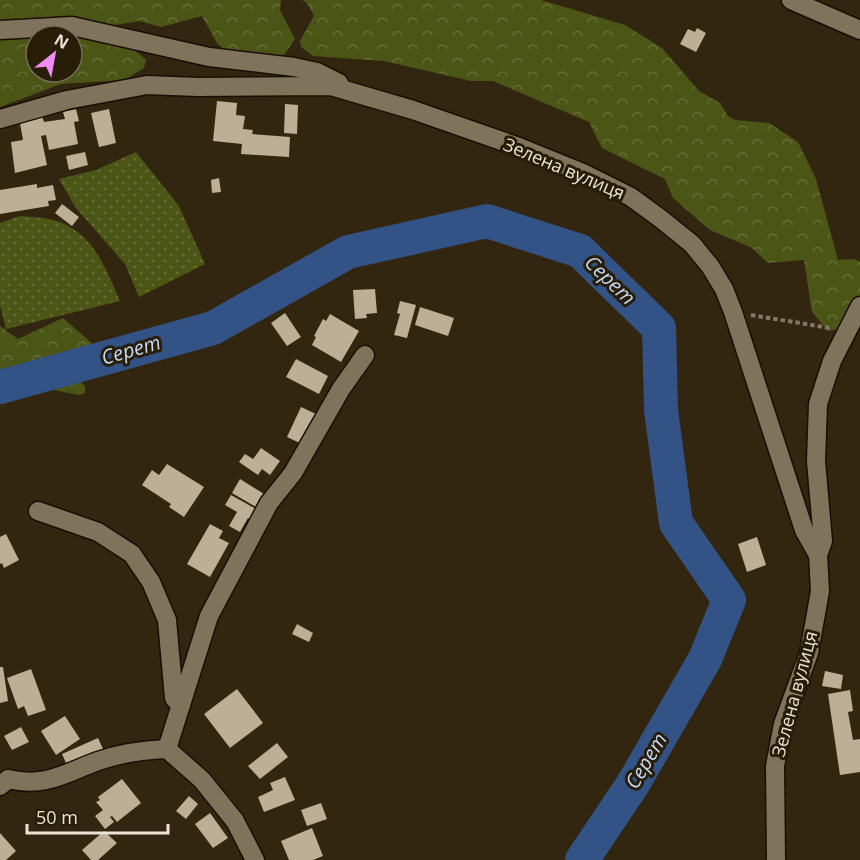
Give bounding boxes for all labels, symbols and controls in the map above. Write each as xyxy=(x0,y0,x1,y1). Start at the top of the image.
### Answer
north arrow xyxy=(24,24,84,84)
text: N xyxy=(50,28,73,54)
street label: Зелена вулиця xyxy=(500,132,629,204)
water label: Серет xyxy=(579,249,642,310)
water label: Серет xyxy=(98,328,164,371)
street label: Зелена вулиця xyxy=(766,628,822,759)
water label: Серет xyxy=(618,728,673,794)
scale bar xyxy=(27,797,168,835)
text: 50 m xyxy=(36,805,78,829)

